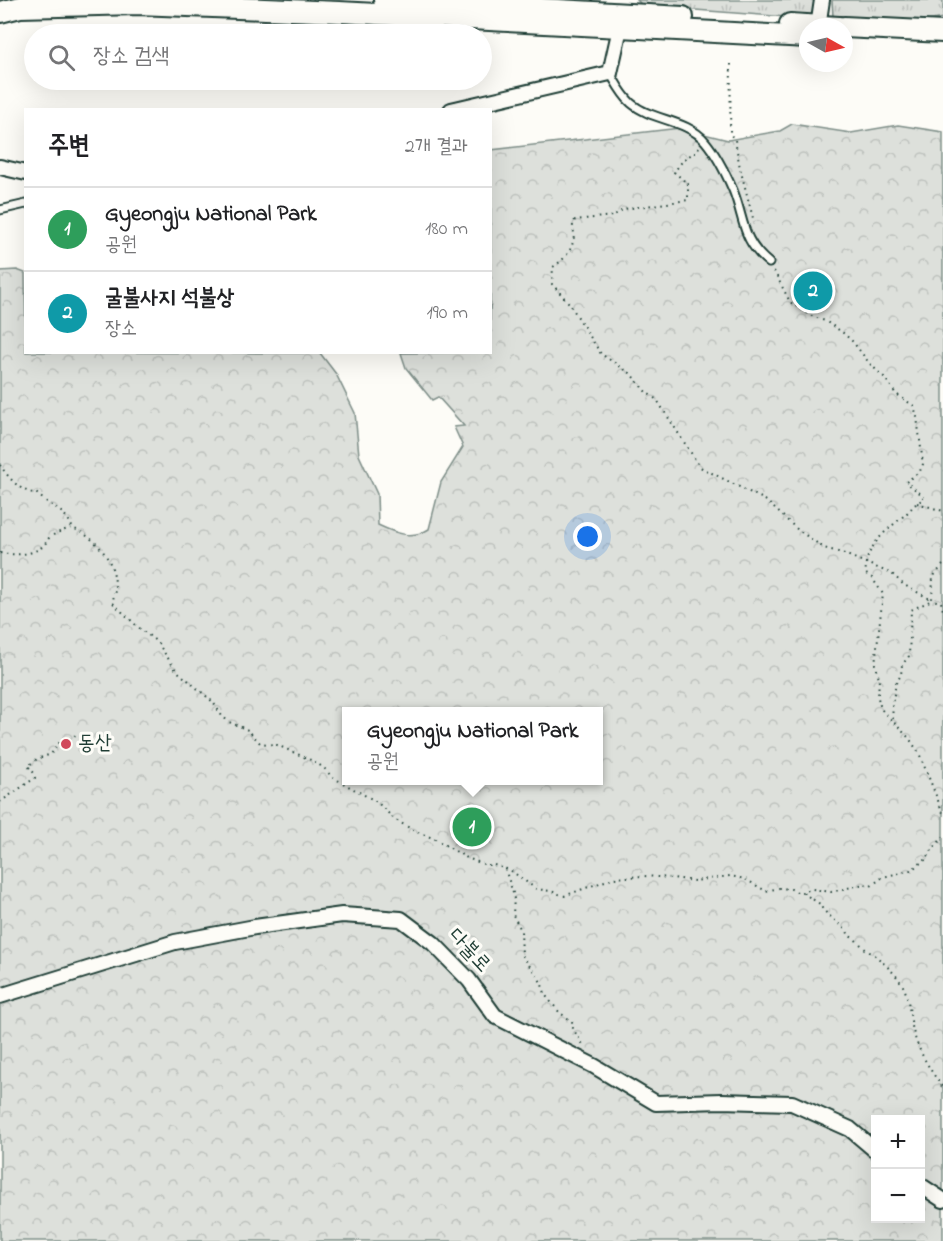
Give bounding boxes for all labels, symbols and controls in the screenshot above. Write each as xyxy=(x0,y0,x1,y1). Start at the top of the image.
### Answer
north arrow xyxy=(799,18,853,72)
search box xyxy=(24,24,492,90)
icon: search xyxy=(45,41,78,74)
text: 장소 검색 xyxy=(93,41,169,73)
text: 주변 xyxy=(48,128,90,166)
text: 2개 결과 xyxy=(405,133,468,162)
text: Gyeongju National Park xyxy=(105,199,317,231)
text: 1 xyxy=(64,215,71,244)
text: 180 m xyxy=(425,215,468,244)
text: 공원 xyxy=(105,231,137,260)
pin: 2 xyxy=(794,268,832,314)
text: 굴불사지 석불상 xyxy=(105,283,234,315)
text: 2 xyxy=(63,299,72,328)
text: 190 m xyxy=(426,299,468,328)
text: 장소 xyxy=(105,315,137,344)
your location xyxy=(573,522,602,551)
popup xyxy=(342,707,603,785)
text: Gyeongju National Park xyxy=(367,716,578,748)
place label: 동산 xyxy=(78,729,112,759)
marker: 동산 xyxy=(59,737,73,751)
text: 공원 xyxy=(367,748,399,777)
pin: 1 xyxy=(452,804,492,850)
street label: 다불로 xyxy=(441,922,497,980)
map controls xyxy=(871,1115,925,1223)
button: + xyxy=(871,1115,925,1169)
button: − xyxy=(871,1169,925,1223)

